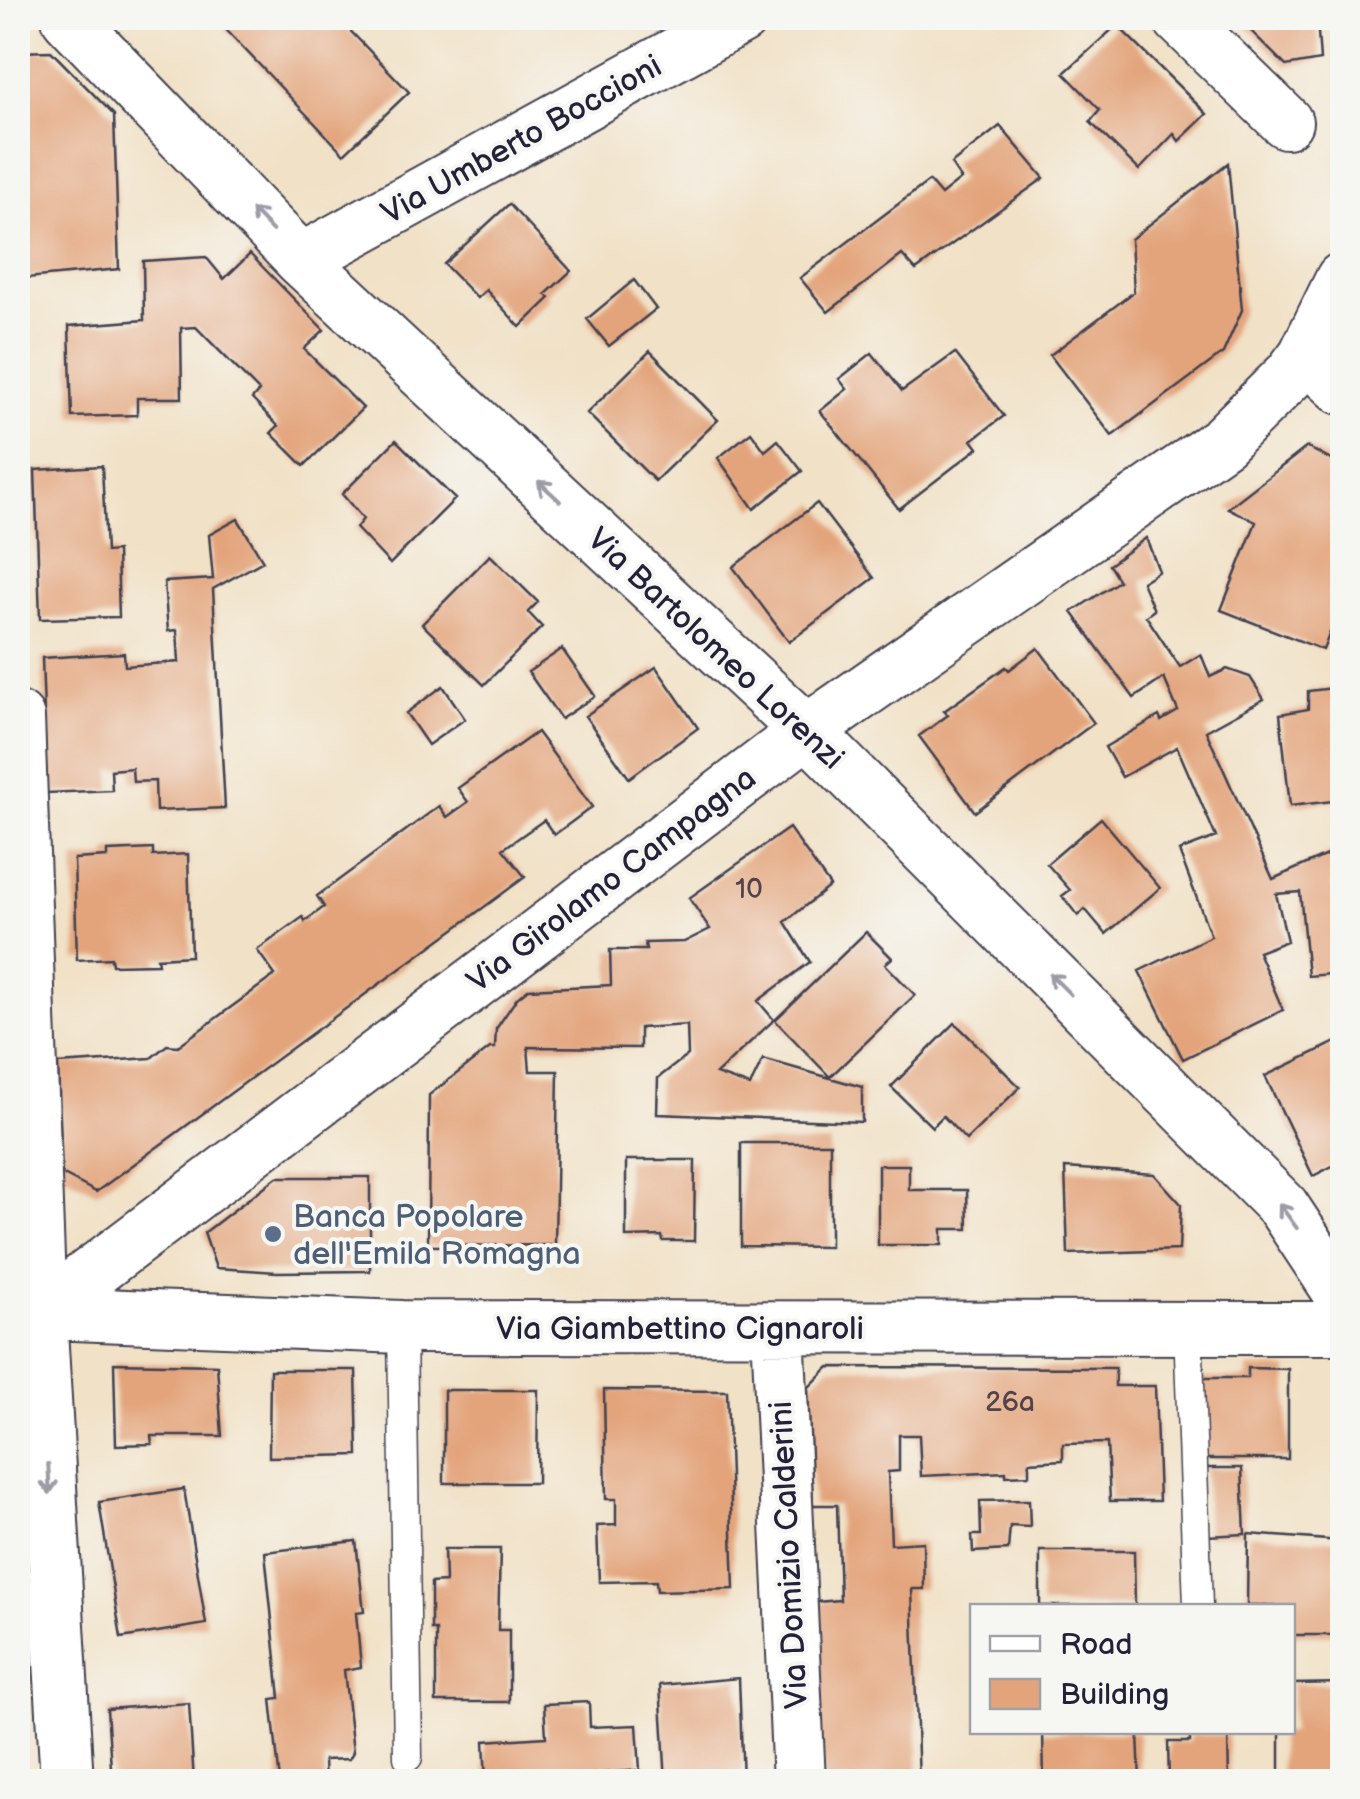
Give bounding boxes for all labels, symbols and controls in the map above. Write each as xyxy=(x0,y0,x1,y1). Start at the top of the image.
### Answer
street label: Via Umberto Boccioni xyxy=(375,47,669,234)
one-way arrow xyxy=(251,208,275,232)
one-way arrow xyxy=(538,479,562,503)
street label: Via Bartolomeo Lorenzi xyxy=(579,520,851,778)
street label: Via Girolamo Campagna xyxy=(460,759,764,1002)
house number: 10 xyxy=(735,873,763,906)
one-way arrow xyxy=(1048,972,1073,997)
place label: Banca Popolare dell'Emila Romagna xyxy=(293,1198,581,1274)
one-way arrow xyxy=(1278,1202,1299,1230)
marker: Banca Popolare dell'Emila Romagna xyxy=(262,1223,284,1245)
street label: Via Giambettino Cignaroli xyxy=(496,1310,864,1349)
house number: 26a xyxy=(985,1386,1035,1419)
street label: Via Domizio Calderini xyxy=(762,1400,817,1710)
one-way arrow xyxy=(40,1462,59,1495)
legend xyxy=(970,1604,1295,1734)
text: Road xyxy=(1060,1627,1133,1663)
text: Building xyxy=(1060,1677,1169,1713)

